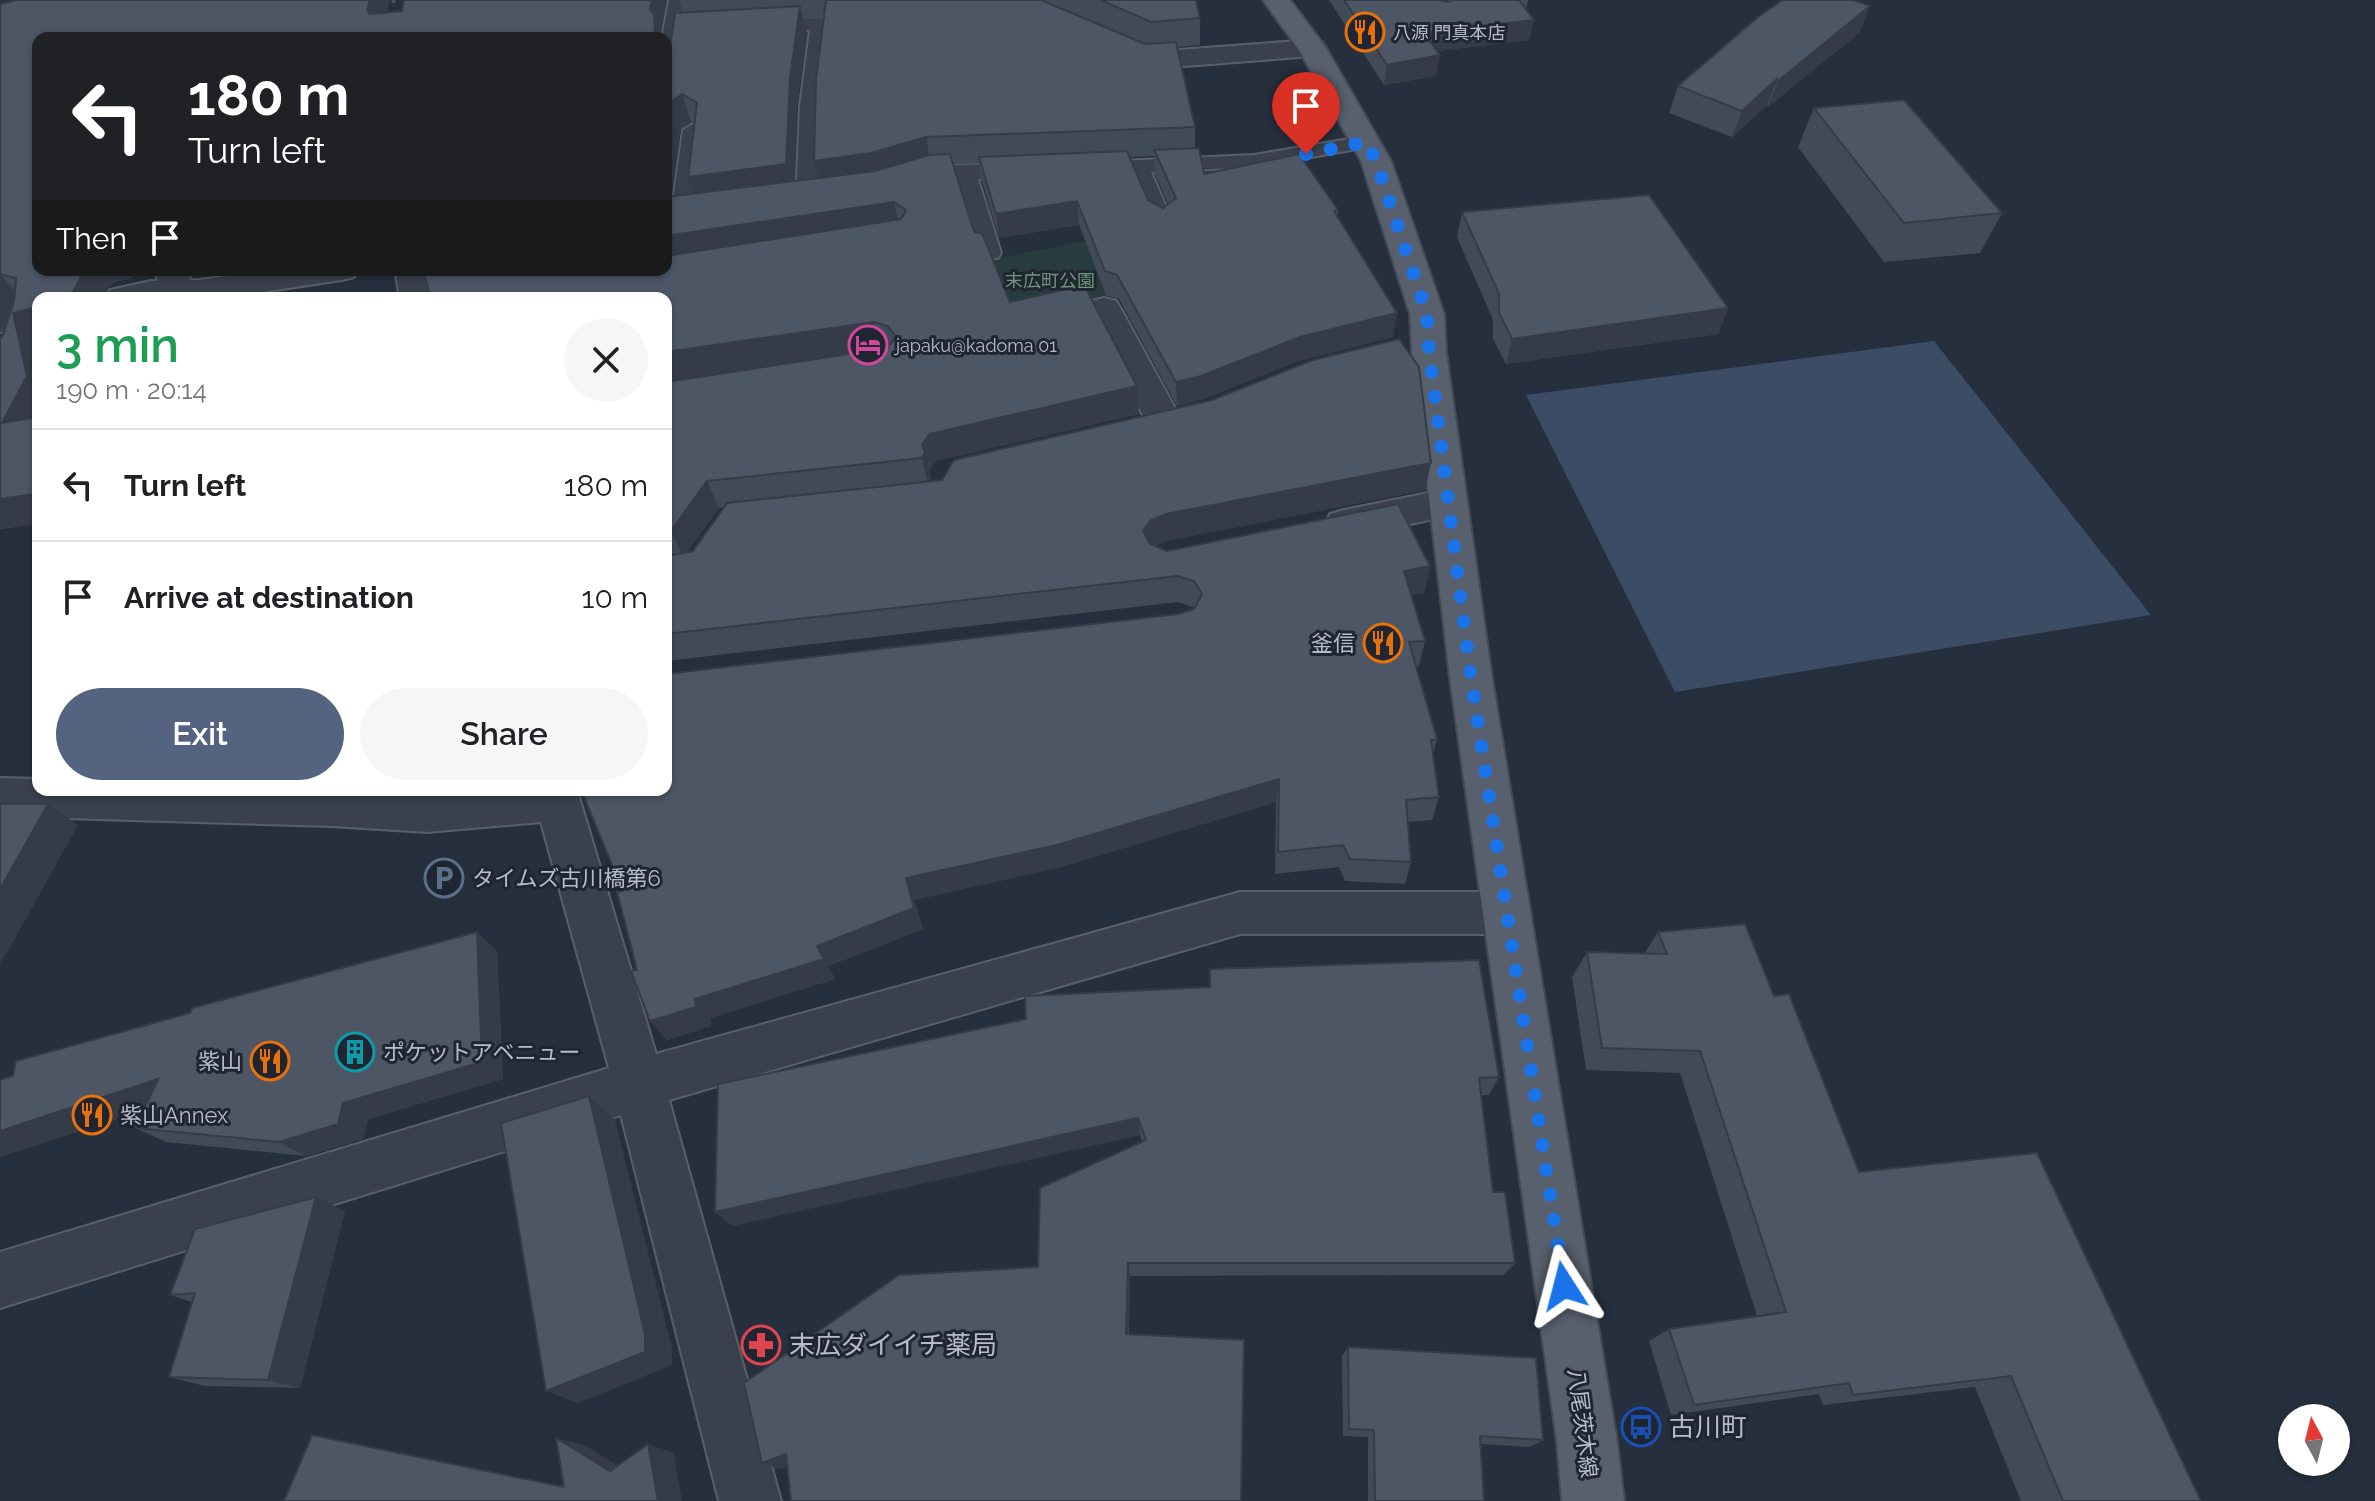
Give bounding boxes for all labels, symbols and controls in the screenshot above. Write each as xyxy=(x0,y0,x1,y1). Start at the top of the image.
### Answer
restaurant icon: 八源 門真本店 xyxy=(1344,11,1386,53)
place label: 八源 門真本店 xyxy=(1393,22,1506,43)
text: 180 m xyxy=(188,62,349,128)
icon: left xyxy=(56,64,160,168)
pin xyxy=(1272,72,1340,154)
icon: arrive xyxy=(1284,84,1328,128)
text: Turn left xyxy=(188,129,326,171)
icon: arrive xyxy=(143,216,187,260)
text: Then xyxy=(56,221,127,256)
park label: 末広町公園 xyxy=(1005,270,1095,291)
text: 3 min xyxy=(56,317,179,373)
button: close xyxy=(564,318,648,402)
hotel icon: japaku@kadoma 01 xyxy=(847,324,889,366)
place label: japaku@kadoma 01 xyxy=(893,335,1057,356)
text: 190 m · 20:14 xyxy=(56,375,207,405)
icon: left xyxy=(56,463,100,507)
text: Turn left xyxy=(124,468,246,503)
text: 180 m xyxy=(564,468,648,503)
icon: arrive xyxy=(56,575,100,619)
text: Arrive at destination xyxy=(124,580,414,615)
text: 10 m xyxy=(582,580,648,615)
restaurant icon: 釜信 xyxy=(1362,622,1404,664)
place label: 釜信 xyxy=(1311,630,1355,656)
button: Exit xyxy=(56,688,344,780)
button: Share xyxy=(360,688,648,780)
parking icon: タイムズ古川橋第6 xyxy=(423,857,465,899)
place label: タイムズ古川橋第6 xyxy=(472,865,661,891)
building icon: ポケットアベニュー xyxy=(334,1031,376,1073)
place label: ポケットアベニュー xyxy=(383,1039,581,1065)
restaurant icon: 紫山 xyxy=(249,1040,291,1082)
place label: 紫山 xyxy=(198,1048,242,1074)
restaurant icon: 紫山Annex xyxy=(71,1094,113,1136)
place label: 紫山Annex xyxy=(120,1102,228,1128)
position arrow xyxy=(1522,1244,1606,1328)
pharmacy icon: 末広ダイイチ薬局 xyxy=(740,1324,782,1366)
place label: 末広ダイイチ薬局 xyxy=(789,1330,997,1360)
street label: 八尾茨木線 xyxy=(1563,1367,1603,1479)
north arrow xyxy=(2278,1404,2350,1476)
map controls xyxy=(2278,1404,2350,1476)
bus stop icon: 古川町 xyxy=(1620,1406,1662,1448)
place label: 古川町 xyxy=(1669,1412,1747,1442)

